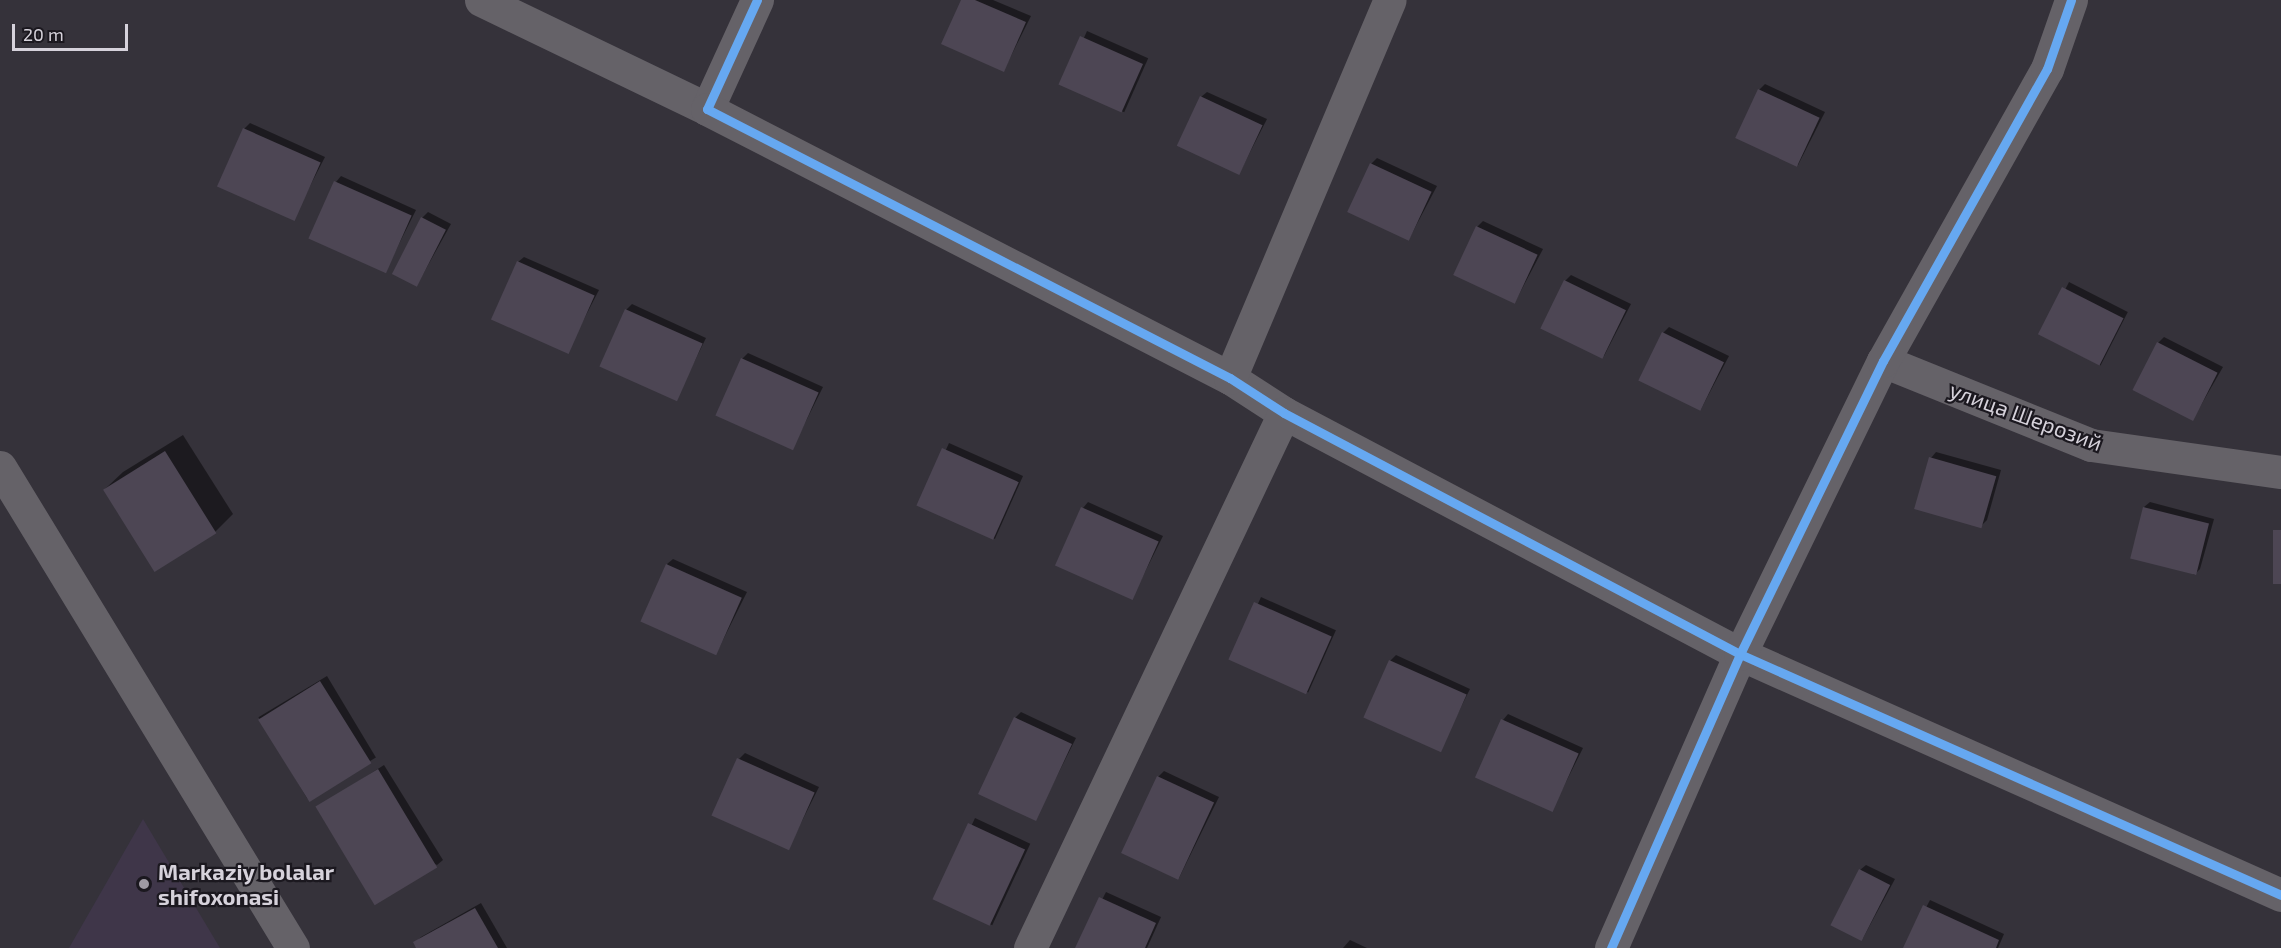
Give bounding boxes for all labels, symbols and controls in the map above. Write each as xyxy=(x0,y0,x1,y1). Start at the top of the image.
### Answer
scale bar xyxy=(15,12,130,50)
text: 20 m xyxy=(23,23,64,45)
street label: улица Шерозий xyxy=(1946,376,2106,456)
place label: Markaziy bolalar shifoxonasi xyxy=(158,858,335,909)
marker: Markaziy bolalar shifoxonasi xyxy=(135,875,153,893)

